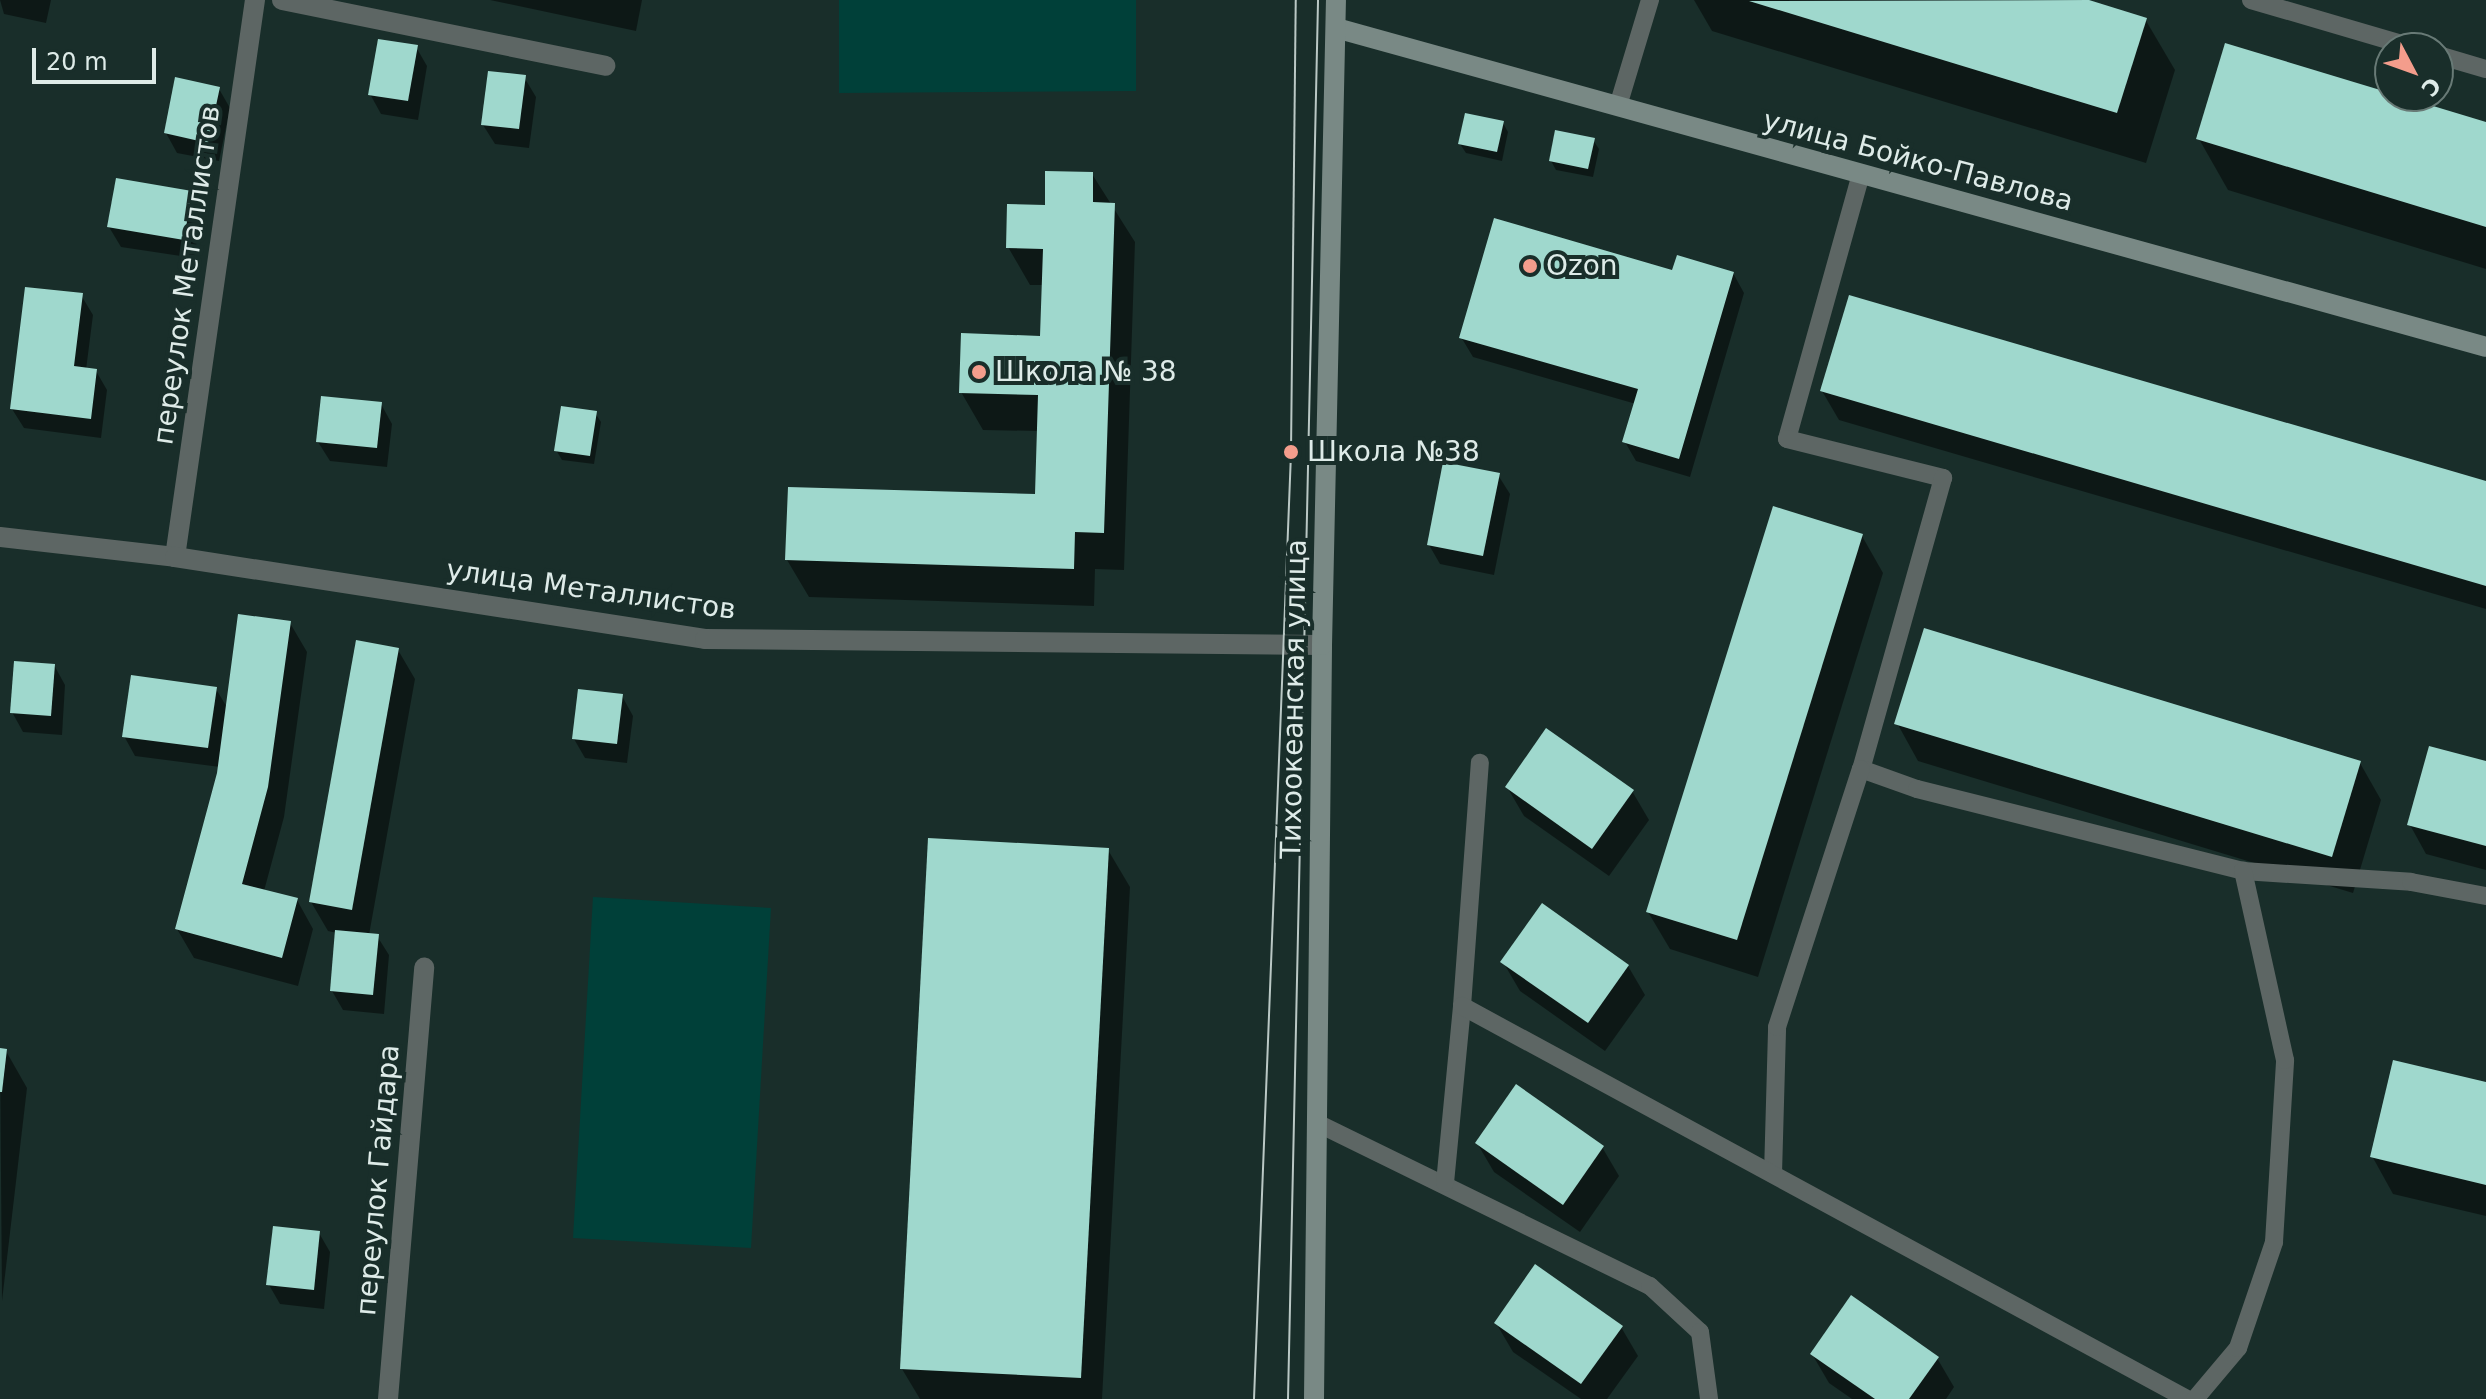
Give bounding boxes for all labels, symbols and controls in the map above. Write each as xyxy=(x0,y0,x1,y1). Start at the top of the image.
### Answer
scale bar xyxy=(36,32,160,82)
north arrow xyxy=(2374,32,2454,112)
text: 20 m xyxy=(46,48,108,76)
text: С xyxy=(2416,72,2446,101)
street label: переулок Металлистов xyxy=(147,103,227,447)
street label: улица Бойко-Павлова xyxy=(1759,103,2077,219)
place label: Ozon xyxy=(1546,249,1618,283)
marker: Ozon xyxy=(1521,257,1539,275)
place label: Школа № 38 xyxy=(995,355,1177,389)
marker: Школа № 38 xyxy=(970,363,988,381)
place label: Школа №38 xyxy=(1307,435,1480,469)
marker: Школа №38 xyxy=(1282,443,1300,461)
street label: Тихоокеанская улица xyxy=(1274,539,1314,859)
street label: улица Металлистов xyxy=(444,553,738,627)
street label: переулок Гайдара xyxy=(349,1043,407,1317)

